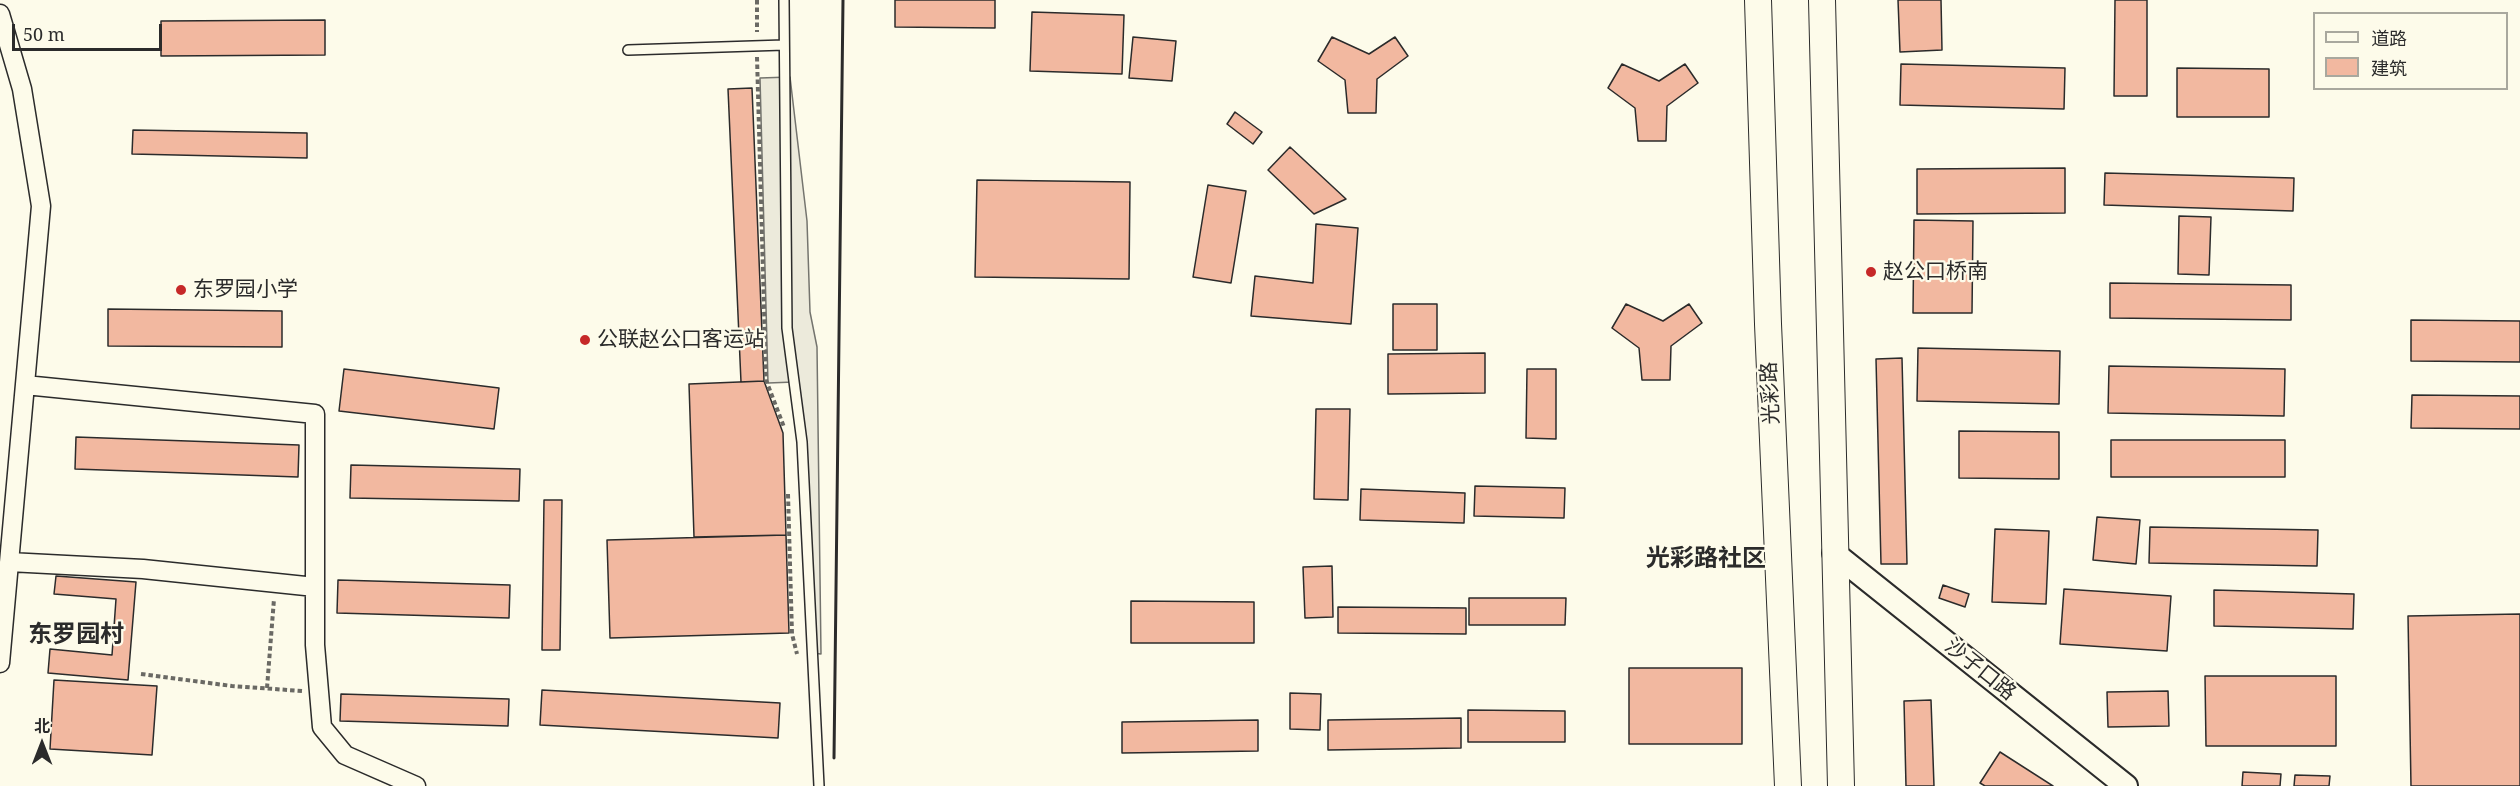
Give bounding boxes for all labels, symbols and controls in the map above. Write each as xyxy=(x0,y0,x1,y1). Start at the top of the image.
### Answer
scale bar xyxy=(15,12,165,50)
legend xyxy=(2313,12,2508,90)
text: 50 m xyxy=(23,22,65,46)
text: 道路 xyxy=(2371,26,2407,50)
text: 建筑 xyxy=(2371,56,2407,80)
place label: 赵公口桥南 xyxy=(1883,259,1988,285)
marker: 赵公口桥南 xyxy=(1864,265,1878,279)
place label: 东罗园小学 xyxy=(193,277,298,303)
marker: 东罗园小学 xyxy=(174,283,188,297)
place label: 公联赵公口客运站 xyxy=(597,327,765,353)
marker: 公联赵公口客运站 xyxy=(578,333,592,347)
street label: 光彩路 xyxy=(1757,361,1785,425)
district label: 光彩路社区 xyxy=(1646,545,1766,573)
district label: 东罗园村 xyxy=(28,621,124,649)
street label: 沙子口路 xyxy=(1939,634,2021,706)
north arrow xyxy=(12,714,72,774)
text: 北 xyxy=(34,715,50,737)

